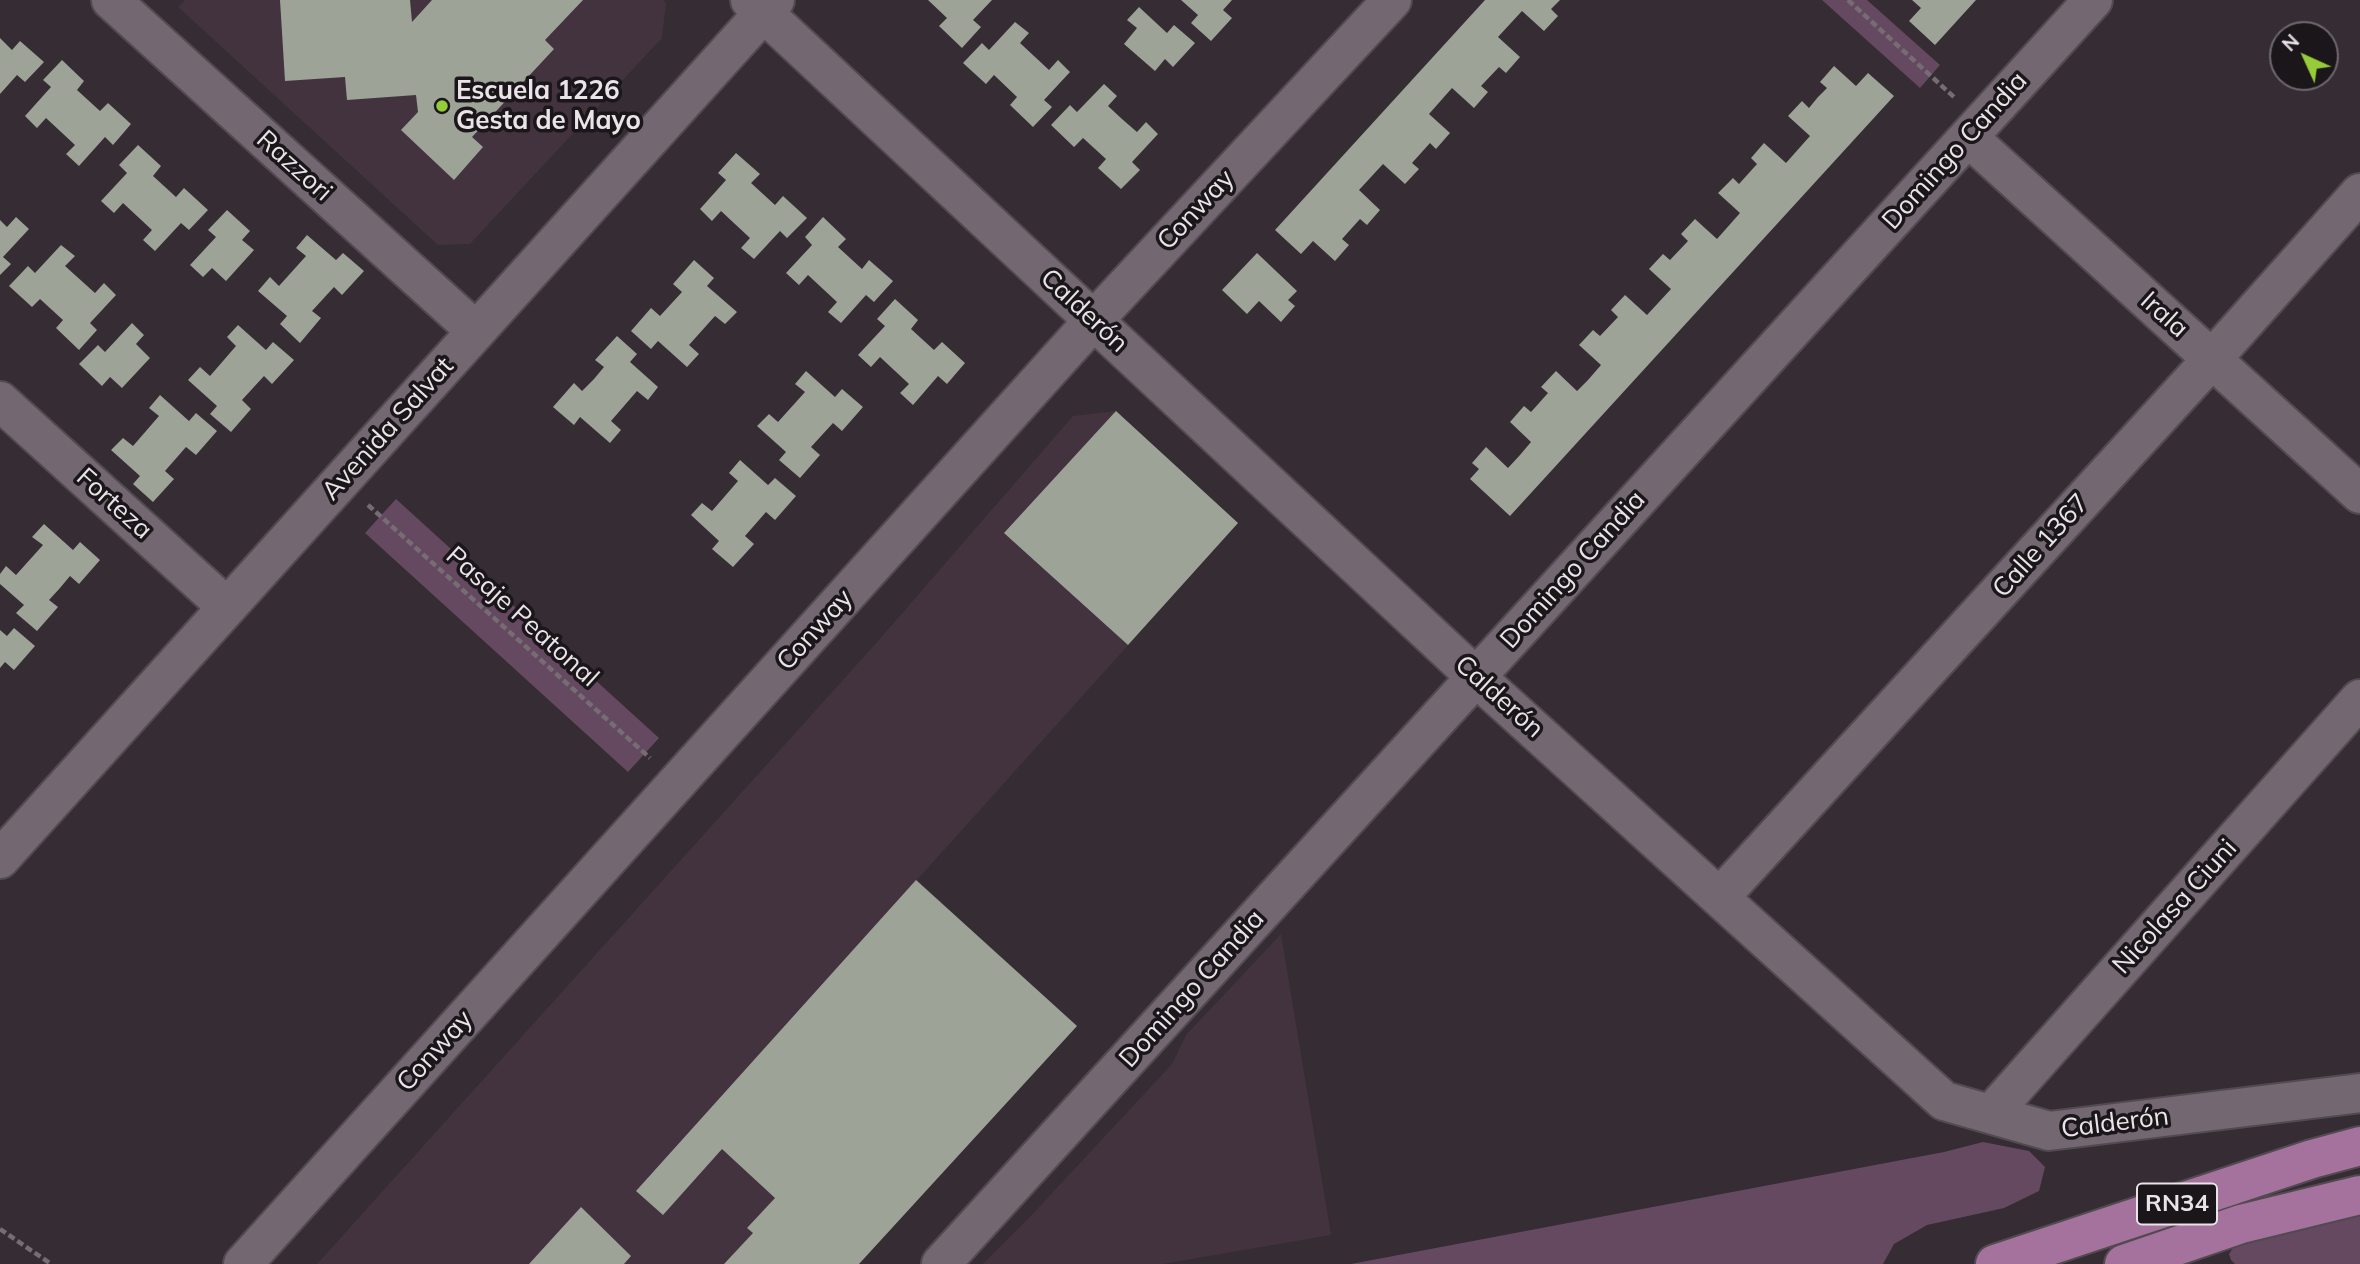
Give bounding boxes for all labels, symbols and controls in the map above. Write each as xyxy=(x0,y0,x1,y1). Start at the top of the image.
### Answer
north arrow xyxy=(2269,21,2339,91)
text: N xyxy=(2277,29,2304,56)
street label: Domingo Candia xyxy=(1876,66,2034,236)
place label: Escuela 1226 Gesta de Mayo xyxy=(456,75,641,136)
marker: Escuela 1226 Gesta de Mayo xyxy=(434,98,450,114)
street label: Razzori xyxy=(250,124,338,208)
street label: Conway xyxy=(1151,163,1241,257)
street label: Calderón xyxy=(1034,263,1134,359)
street label: Irala xyxy=(2134,286,2194,344)
street label: Avenida Salvat xyxy=(316,351,460,507)
street label: Forteza xyxy=(70,462,158,546)
street label: Domingo Candia xyxy=(1494,485,1652,655)
street label: Calle 1367 xyxy=(1986,488,2096,604)
street label: Pasaje Peatonal xyxy=(439,540,605,694)
street label: Conway xyxy=(770,583,860,677)
street label: Calderón xyxy=(1448,649,1550,745)
street label: Nicolasa Ciuni xyxy=(2106,833,2244,981)
street label: Domingo Candia xyxy=(1113,904,1271,1074)
street label: Conway xyxy=(390,1004,480,1098)
street label: Calderón xyxy=(2059,1101,2171,1145)
road number: RN34 xyxy=(2137,1184,2217,1224)

